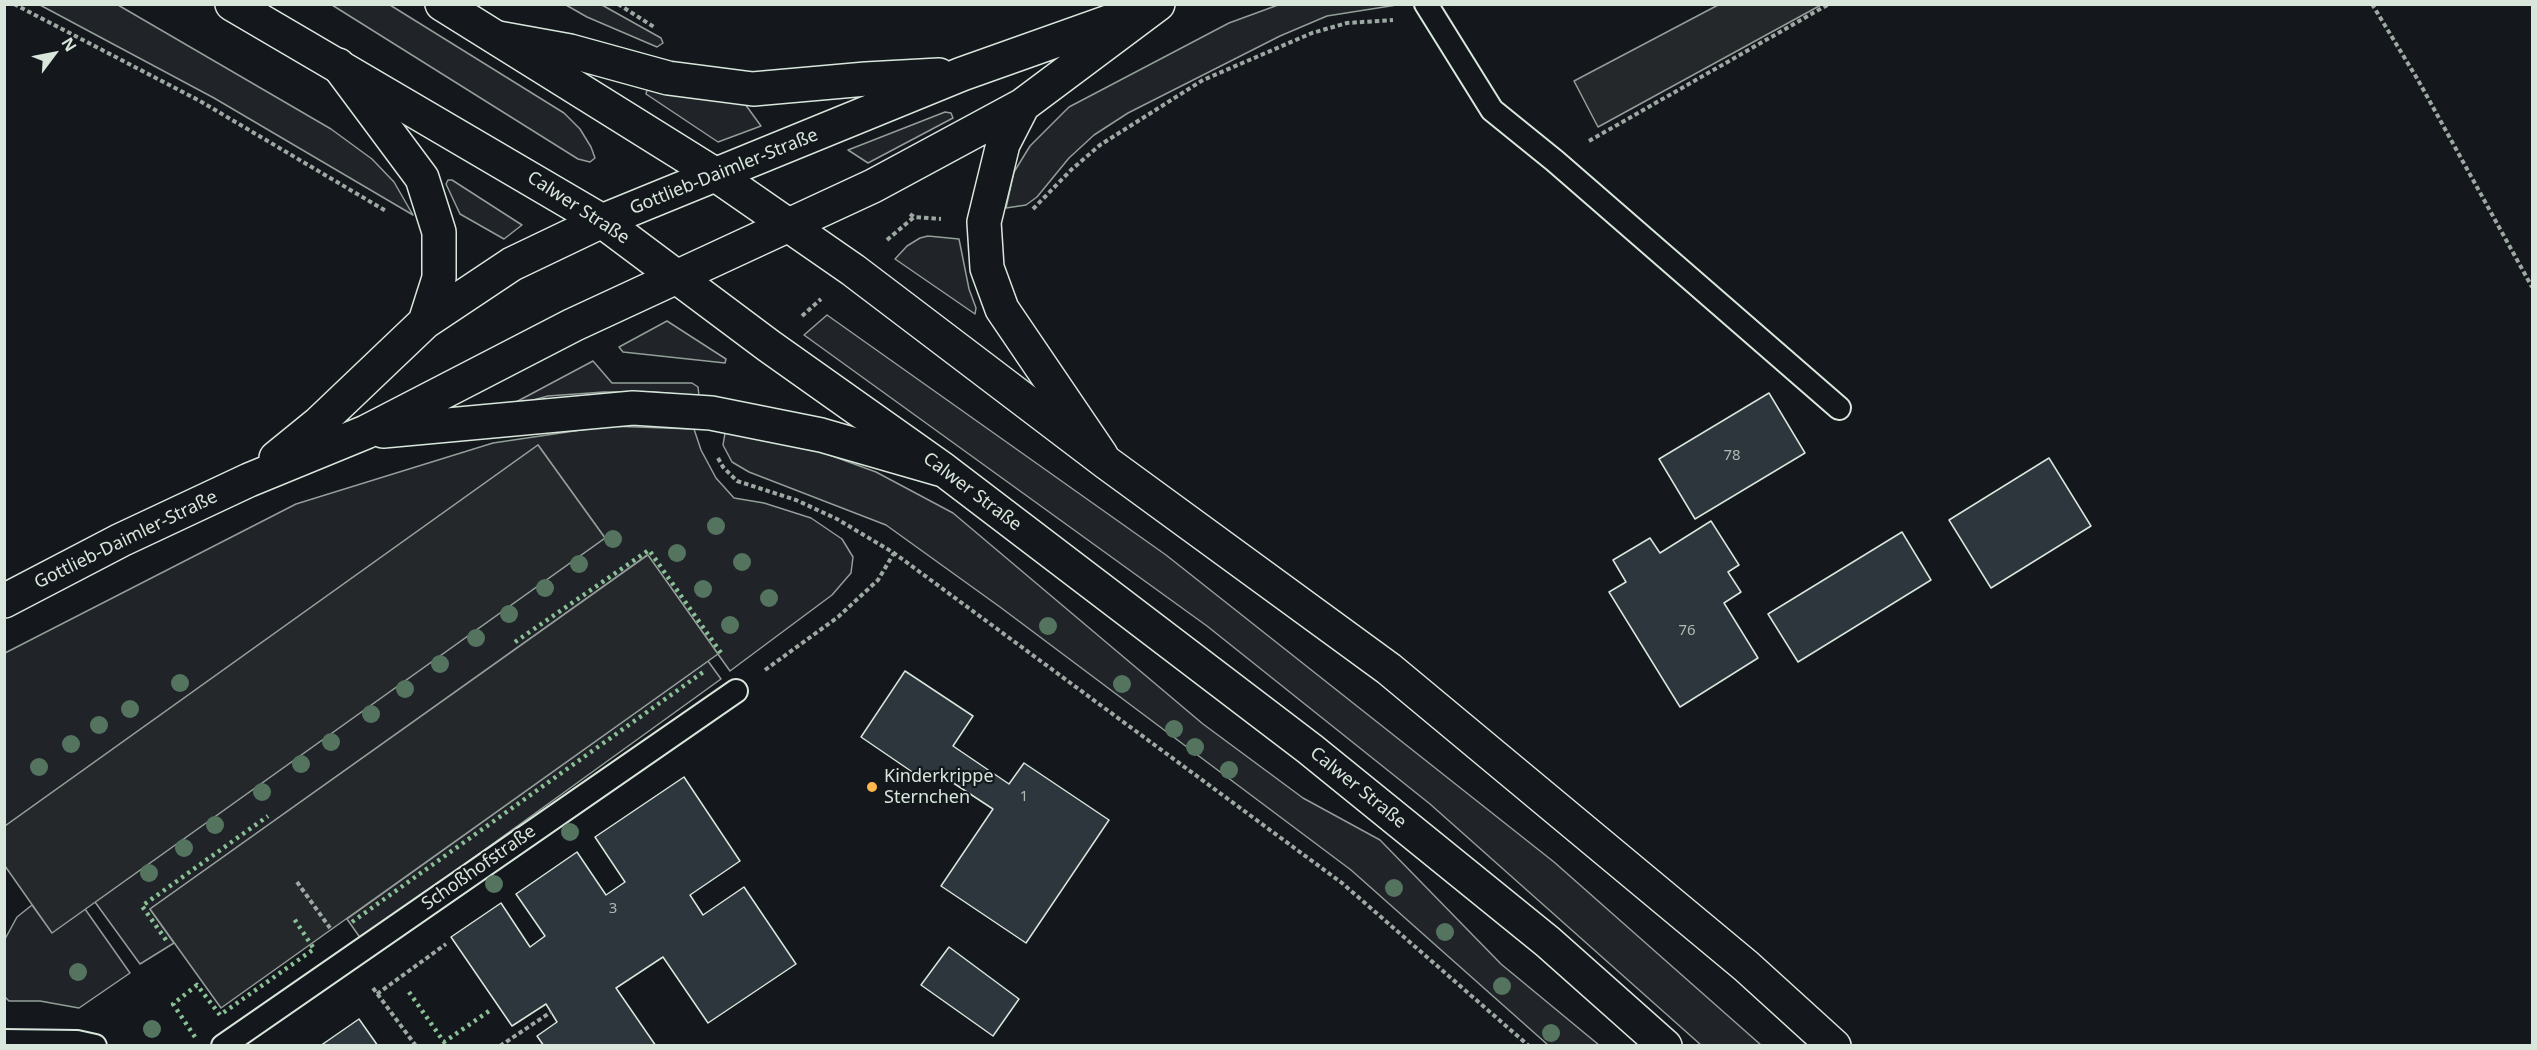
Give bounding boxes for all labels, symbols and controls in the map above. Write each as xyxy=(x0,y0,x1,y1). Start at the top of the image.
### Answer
north arrow xyxy=(24,24,84,84)
text: N xyxy=(56,33,82,56)
street label: Gottlieb-Daimler-Straße xyxy=(627,124,821,220)
street label: Calwer Straße xyxy=(523,167,633,249)
house number: 78 xyxy=(1723,447,1741,465)
street label: Calwer Straße xyxy=(919,448,1025,536)
street label: Gottlieb-Daimler-Straße xyxy=(31,486,221,594)
house number: 76 xyxy=(1678,622,1696,640)
street label: Calwer Straße xyxy=(1306,743,1410,833)
place label: Kinderkrippe Sternchen xyxy=(884,766,994,808)
marker: Kinderkrippe Sternchen xyxy=(865,780,879,794)
house number: 1 xyxy=(1020,788,1028,806)
street label: Schoßhofstraße xyxy=(418,821,540,915)
house number: 3 xyxy=(609,900,617,918)

